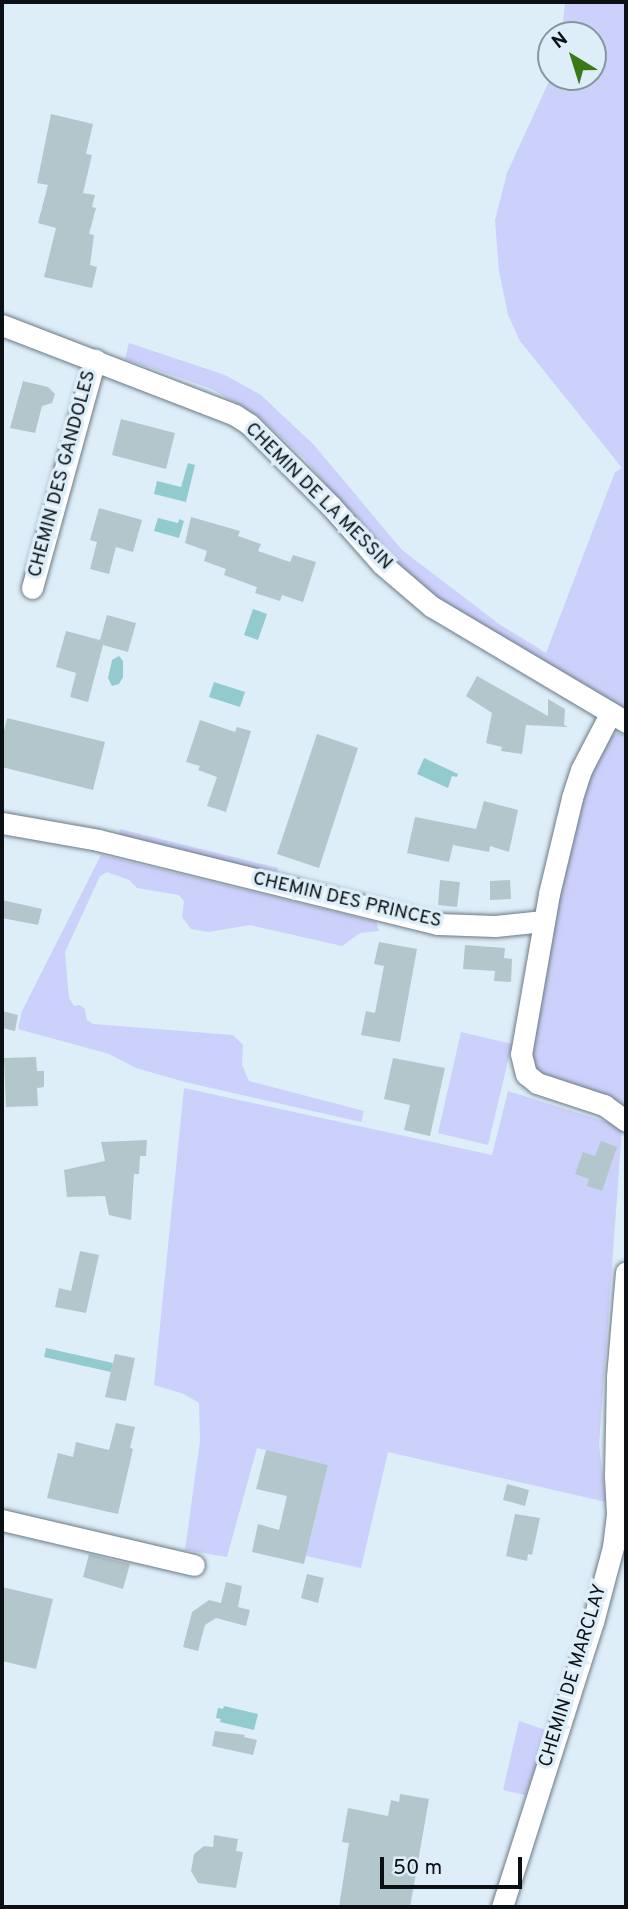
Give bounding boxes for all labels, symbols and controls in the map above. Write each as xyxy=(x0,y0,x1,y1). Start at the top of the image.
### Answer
north arrow xyxy=(537,21,607,91)
text: N xyxy=(548,27,573,55)
street label: CHEMIN DES GANDOLES xyxy=(24,368,102,580)
street label: CHEMIN DE LA MESSIN xyxy=(239,418,397,576)
street label: CHEMIN DES PRINCES xyxy=(250,868,444,934)
street label: CHEMIN DE MARCLAY xyxy=(535,1582,613,1770)
scale bar xyxy=(383,1842,525,1886)
text: 50 m xyxy=(393,1855,442,1882)

